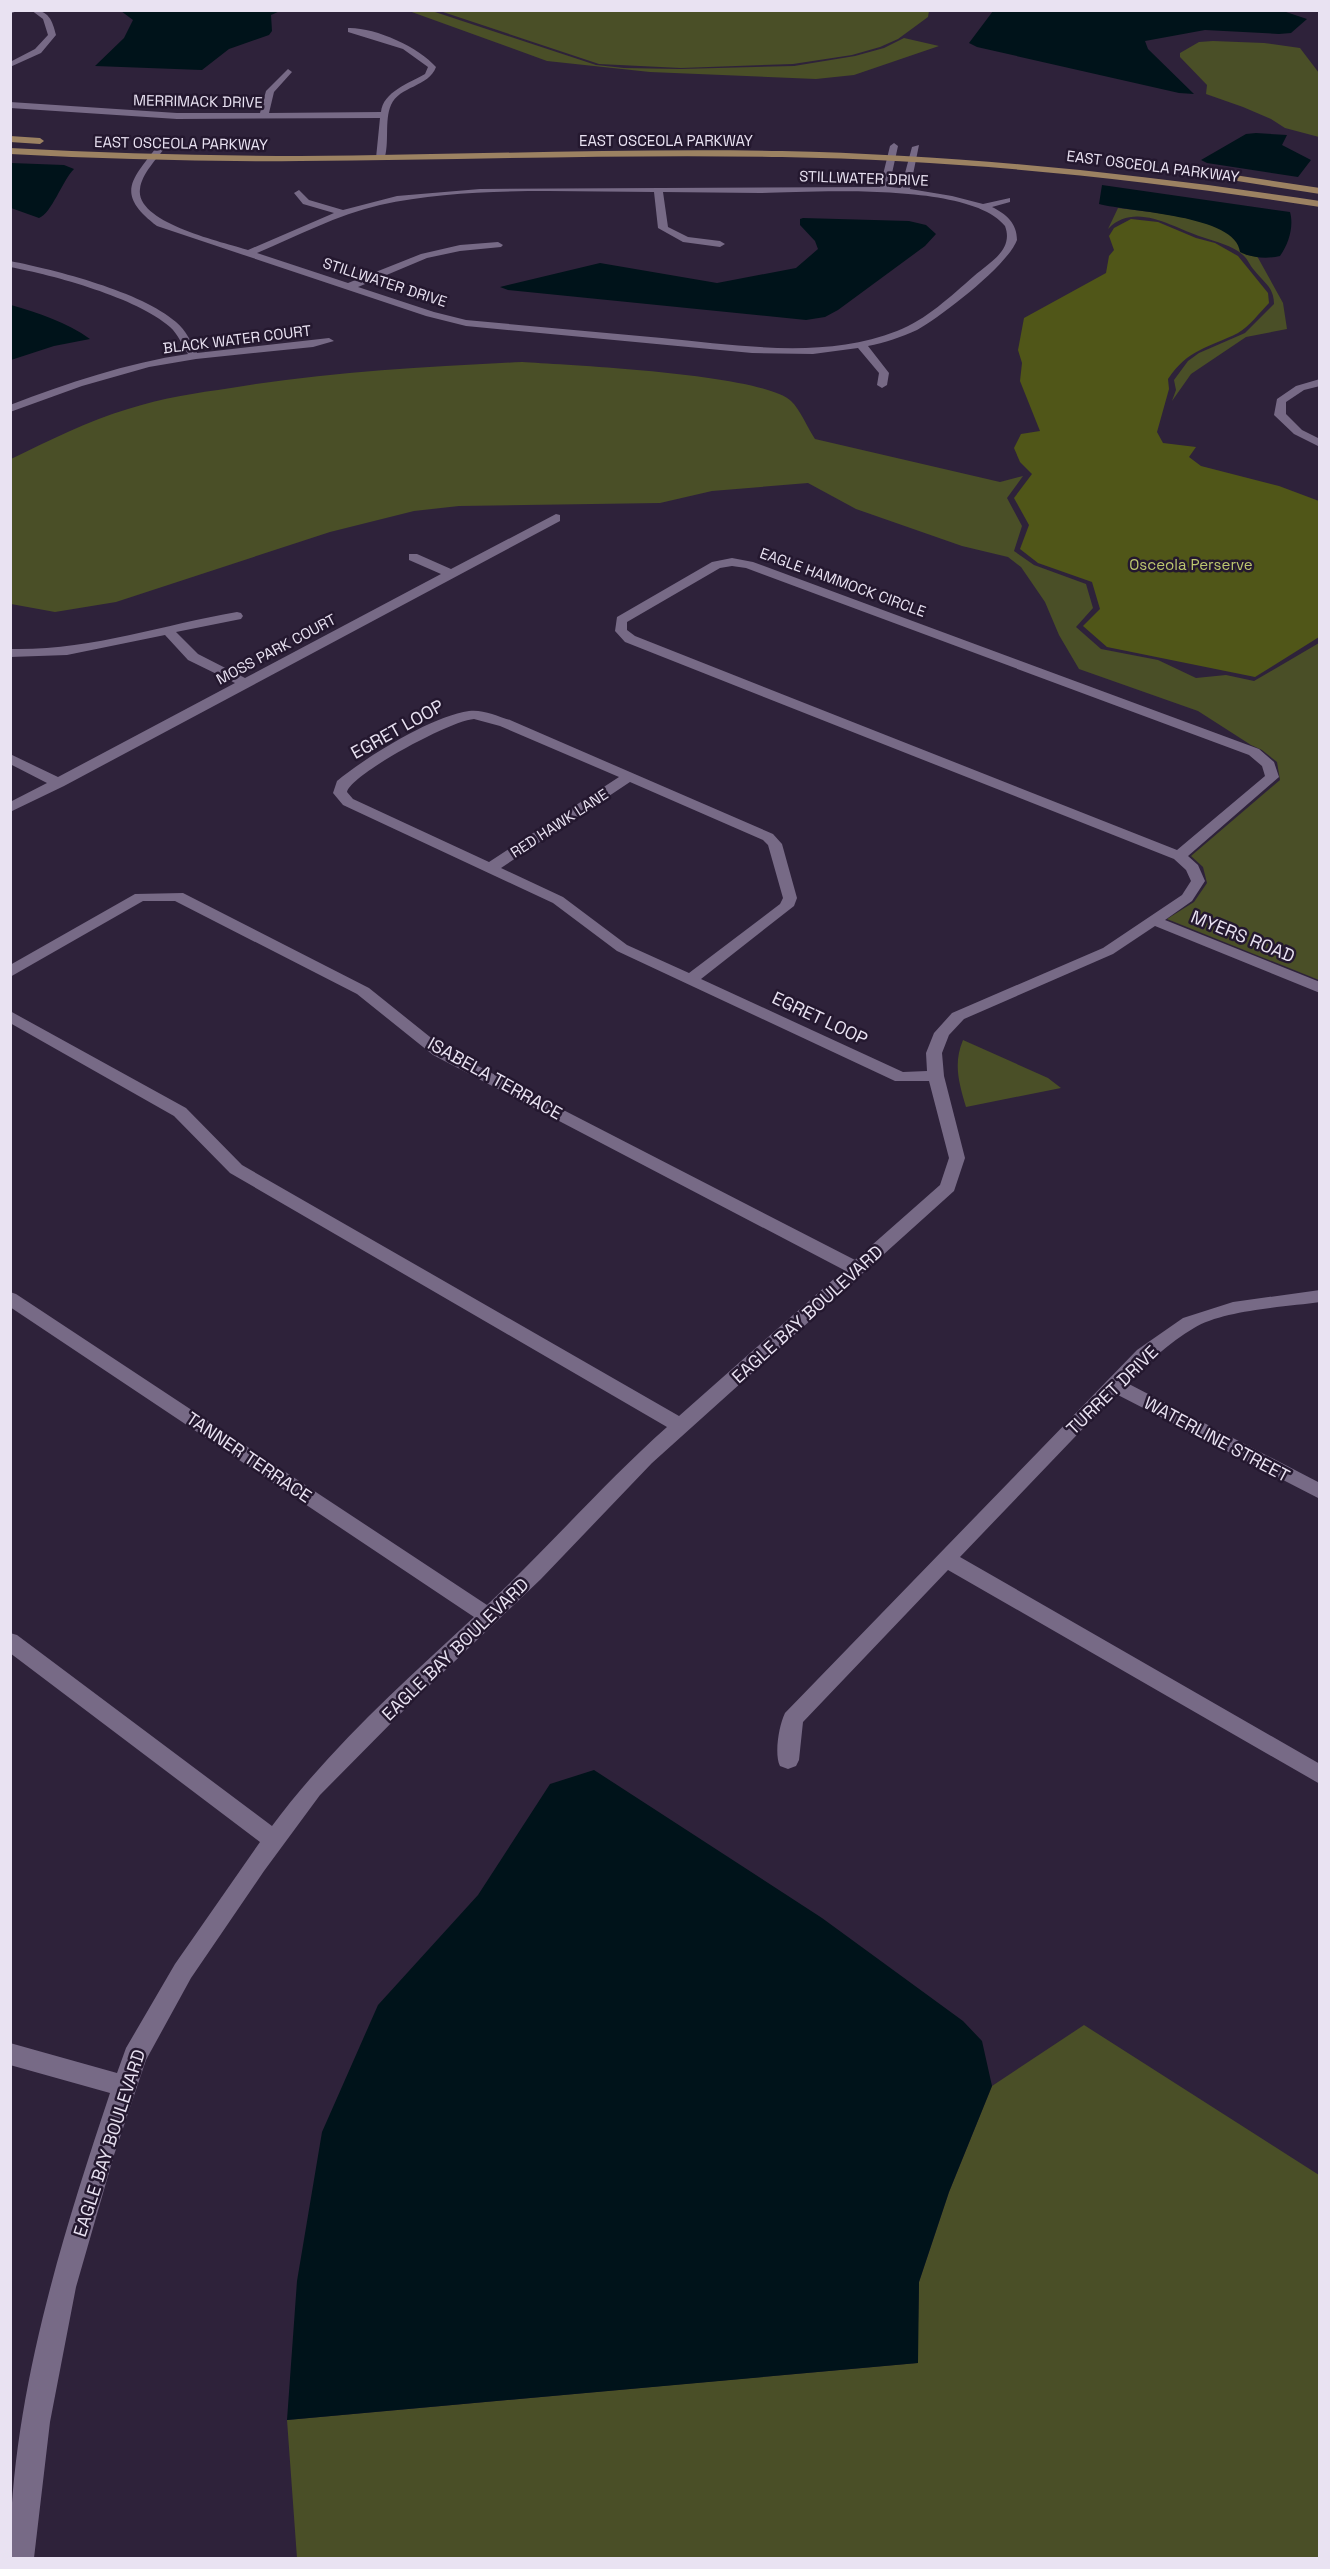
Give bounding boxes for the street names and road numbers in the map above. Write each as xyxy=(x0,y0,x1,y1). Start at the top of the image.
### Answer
street label: MERRIMACK DRIVE xyxy=(133,90,263,112)
street label: EAST OSCEOLA PARKWAY xyxy=(579,131,753,150)
street label: EAST OSCEOLA PARKWAY xyxy=(94,132,268,154)
street label: EAST OSCEOLA PARKWAY xyxy=(1066,146,1240,186)
street label: STILLWATER DRIVE xyxy=(799,166,929,190)
street label: STILLWATER DRIVE xyxy=(320,253,450,311)
street label: BLACK WATER COURT xyxy=(162,320,312,358)
street label: EAGLE HAMMOCK CIRCLE xyxy=(757,543,929,621)
street label: MOSS PARK COURT xyxy=(213,609,339,689)
street label: EGRET LOOP xyxy=(347,694,448,764)
street label: RED HAWK LANE xyxy=(507,784,611,862)
street label: MYERS ROAD xyxy=(1188,905,1298,967)
street label: EGRET LOOP xyxy=(769,986,872,1050)
street label: ISABELA TERRACE xyxy=(424,1032,566,1124)
street label: EAGLE BAY BOULEVARD xyxy=(727,1240,887,1388)
street label: TURRET DRIVE xyxy=(1061,1340,1163,1440)
street label: WATERLINE STREET xyxy=(1140,1391,1294,1487)
street label: TANNER TERRACE xyxy=(182,1407,316,1507)
street label: EAGLE BAY BOULEVARD xyxy=(377,1573,533,1725)
street label: EAGLE BAY BOULEVARD xyxy=(68,2046,150,2240)

